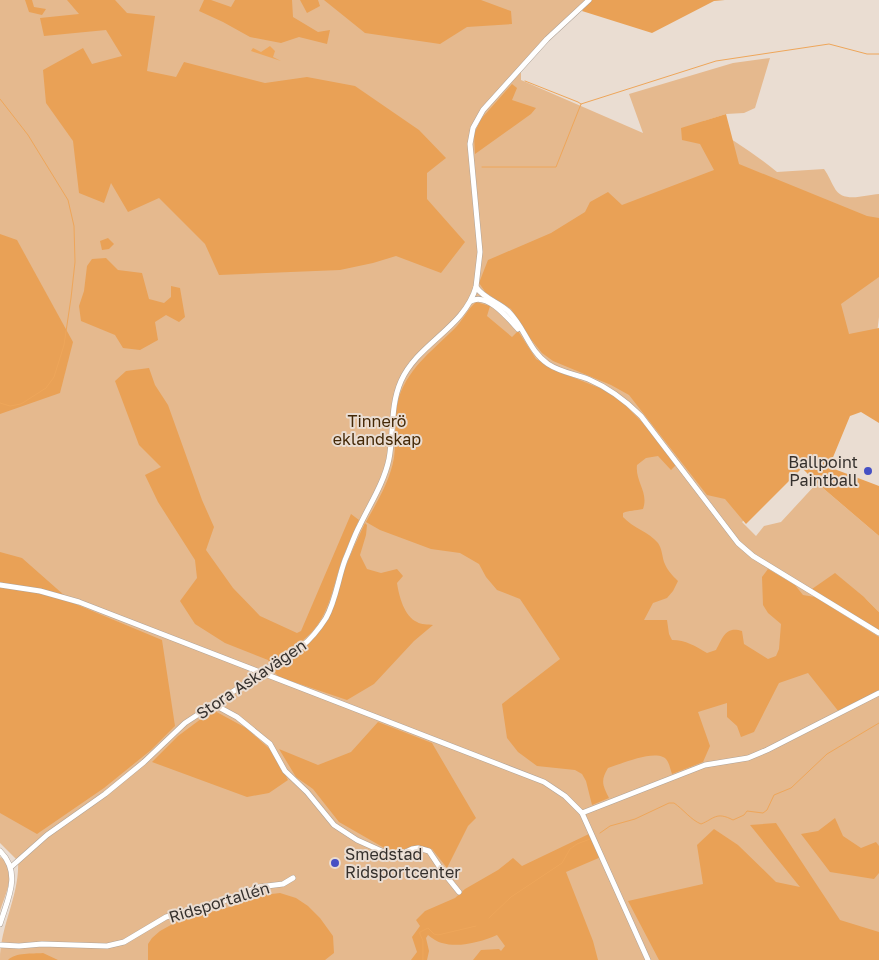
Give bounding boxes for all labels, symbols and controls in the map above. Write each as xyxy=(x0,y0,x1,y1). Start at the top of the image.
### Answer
park label: Tinnerö eklandskap xyxy=(333,411,421,449)
place label: Ballpoint Paintball xyxy=(788,452,858,490)
marker: Ballpoint Paintball xyxy=(862,465,874,477)
street label: Stora Askavägen xyxy=(192,635,310,723)
place label: Smedstad Ridsportcenter xyxy=(345,844,461,882)
marker: Smedstad Ridsportcenter xyxy=(329,857,341,869)
street label: Ridsportallén xyxy=(166,877,272,927)

